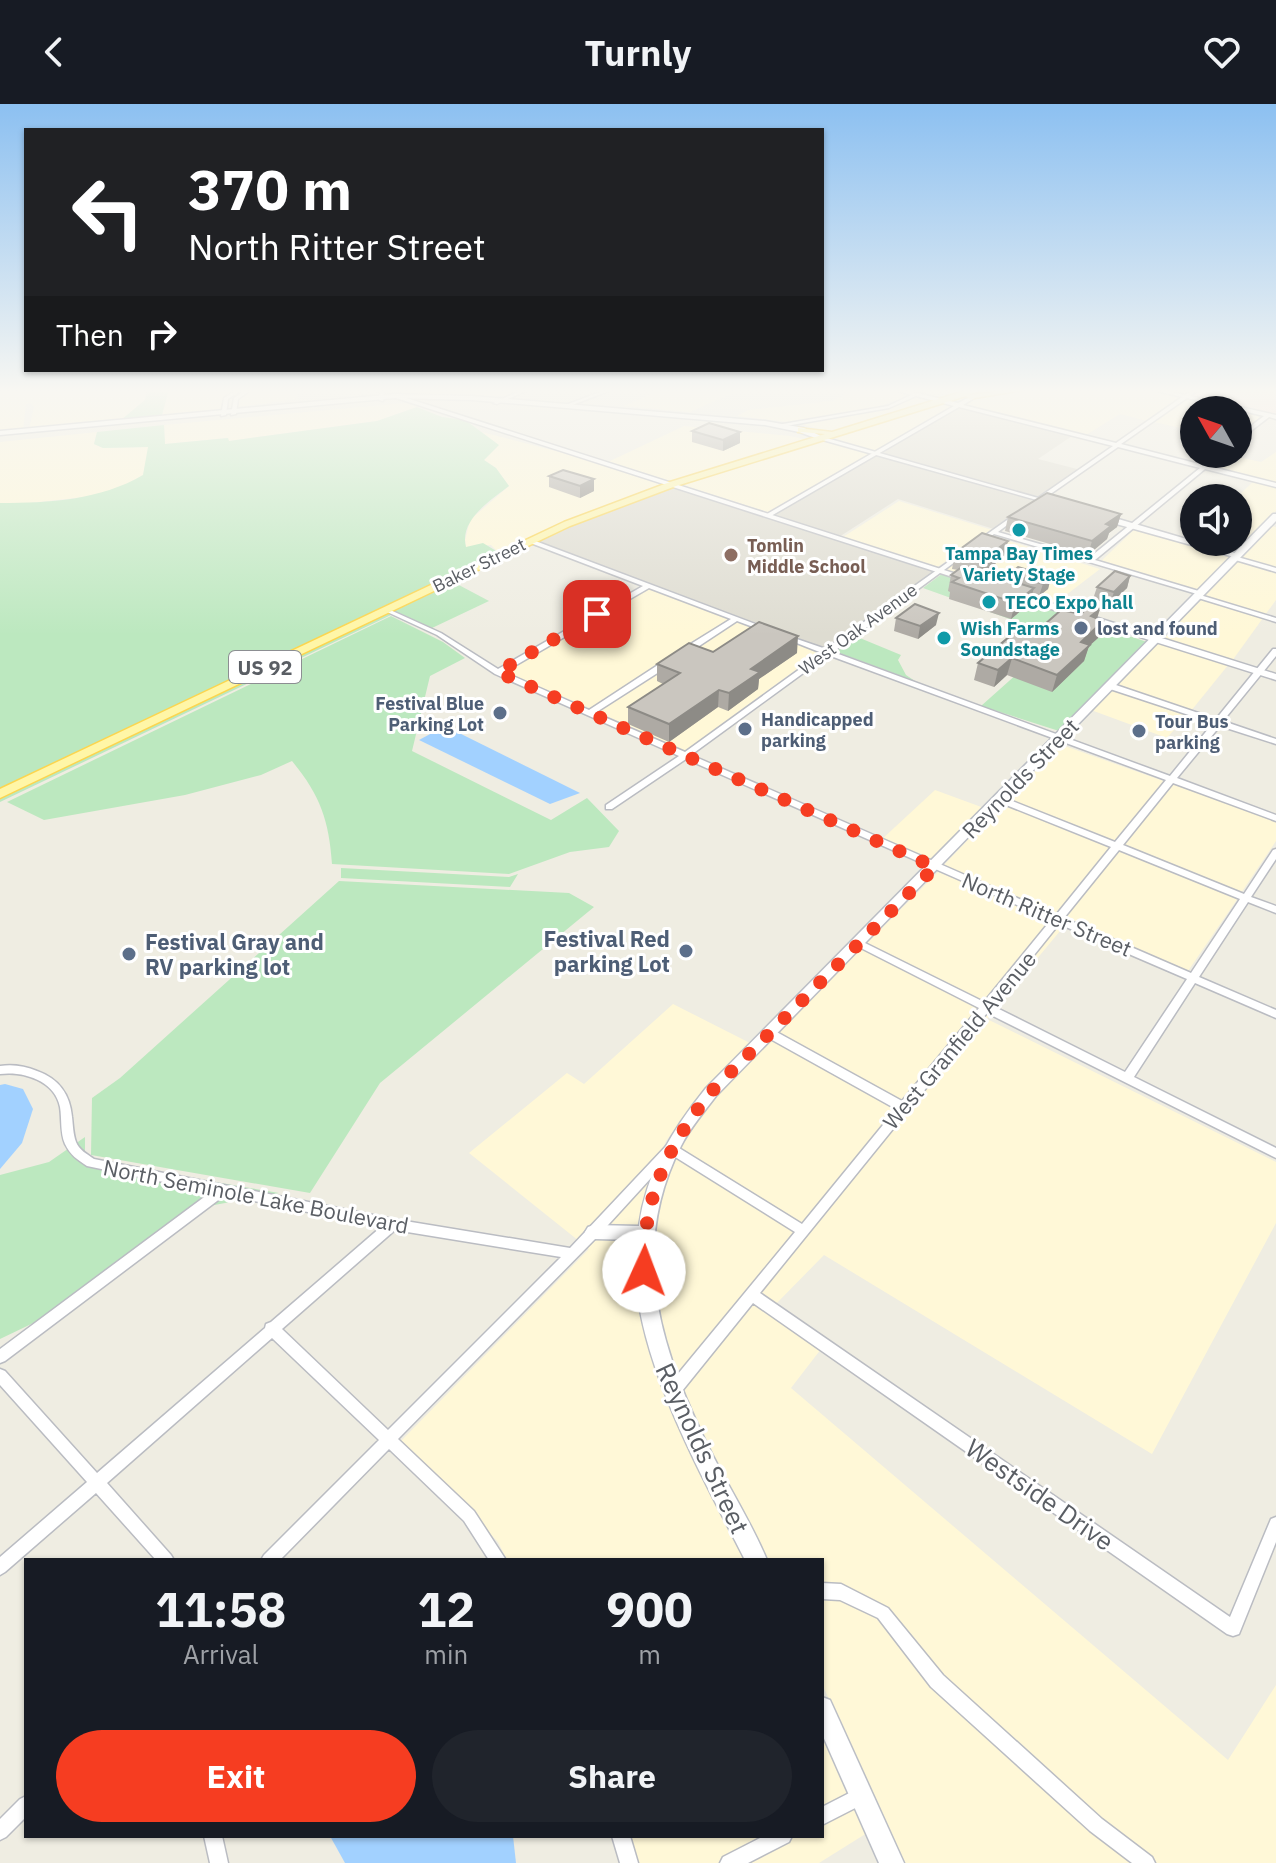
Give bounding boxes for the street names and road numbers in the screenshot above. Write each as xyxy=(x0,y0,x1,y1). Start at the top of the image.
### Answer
street label: Baker Street xyxy=(429,533,529,597)
street label: West Oak Avenue xyxy=(794,578,922,680)
road number: US 92 xyxy=(229,651,301,683)
street label: Reynolds Street xyxy=(955,712,1085,844)
street label: North Ritter Street xyxy=(958,865,1136,963)
street label: West Granfield Avenue xyxy=(876,945,1042,1135)
street label: North Seminole Lake Boulevard xyxy=(101,1152,411,1240)
street label: Reynolds Street xyxy=(649,1357,757,1539)
street label: Westside Drive xyxy=(959,1430,1121,1558)

